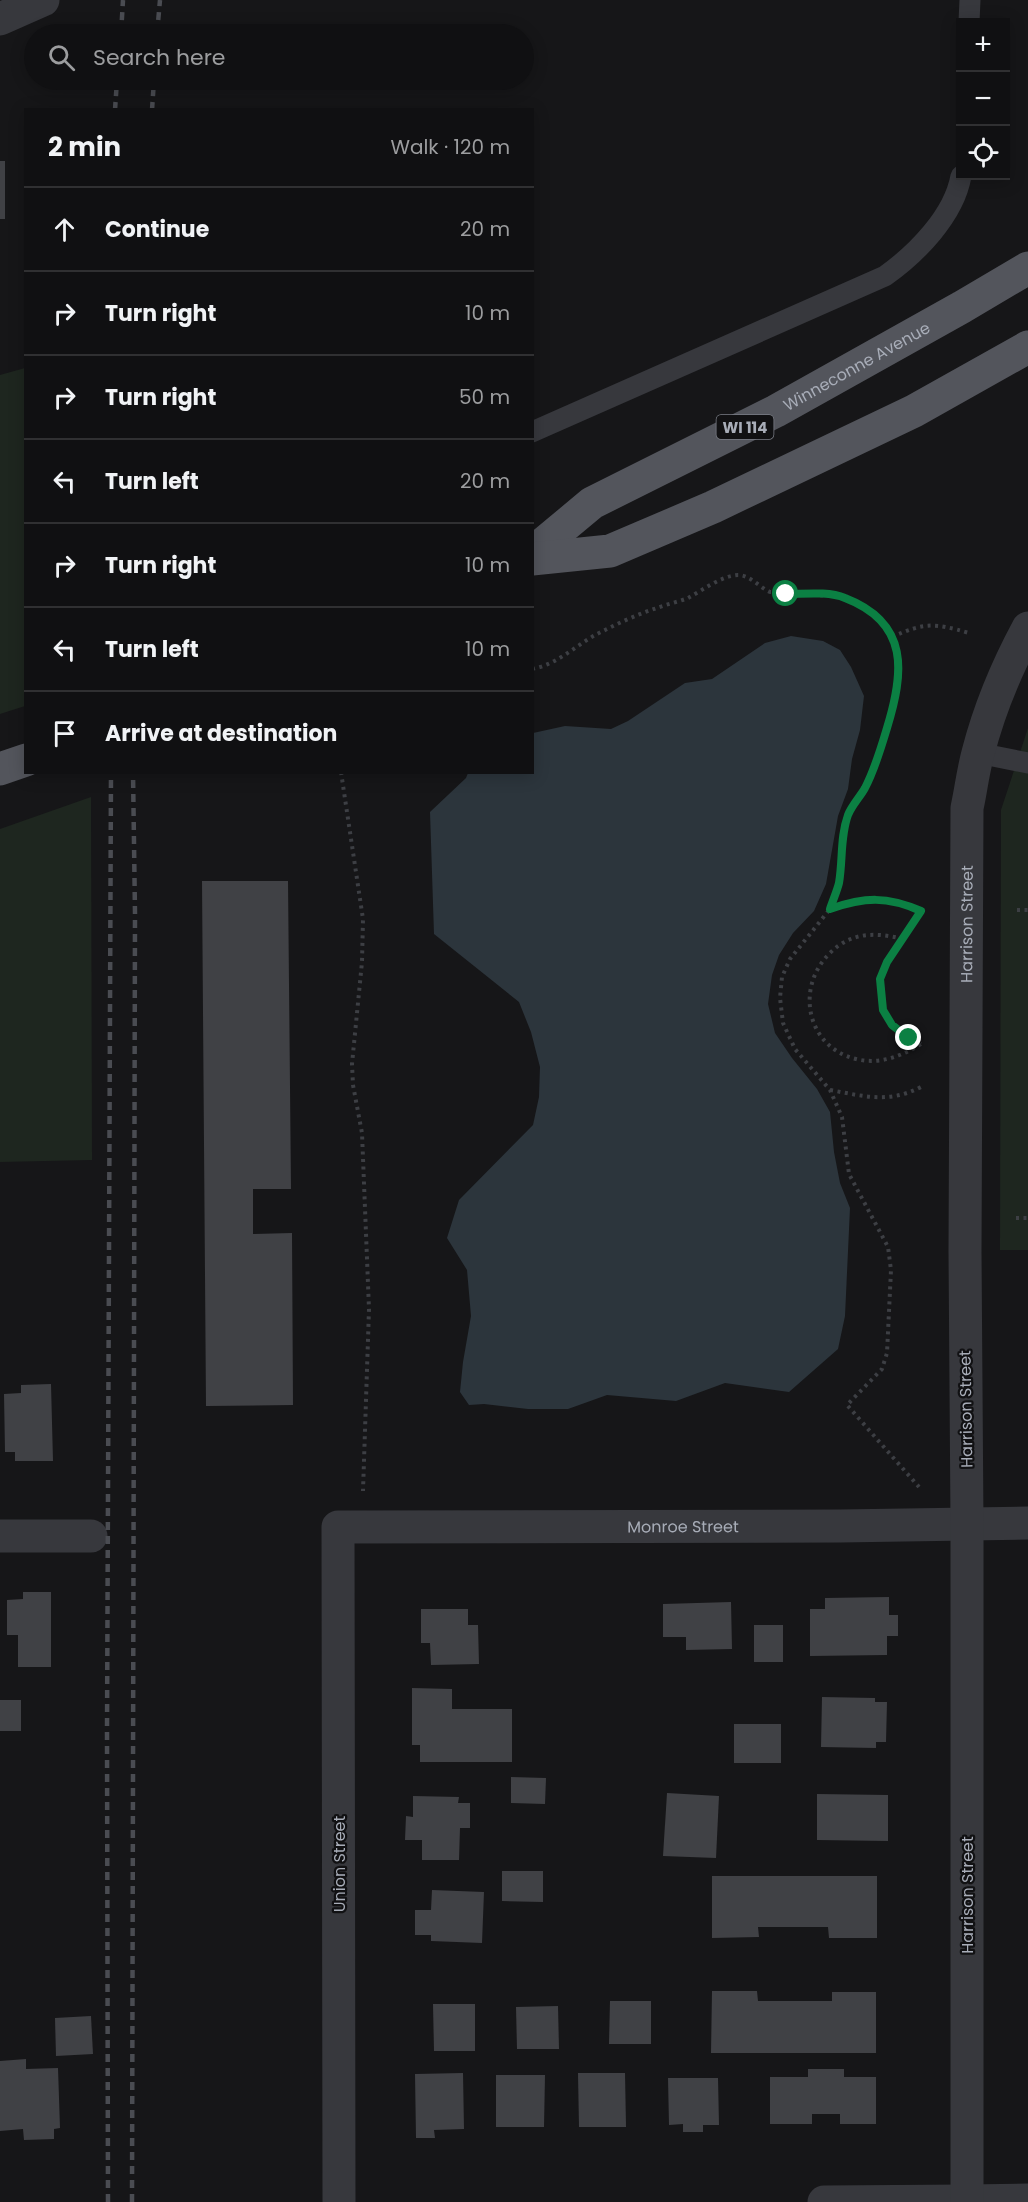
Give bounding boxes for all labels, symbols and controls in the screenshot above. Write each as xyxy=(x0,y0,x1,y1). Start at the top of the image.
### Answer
map controls xyxy=(956,18,1010,180)
button: + xyxy=(956,18,1010,72)
search box xyxy=(24,24,534,90)
icon: search xyxy=(45,41,78,74)
text: Search here xyxy=(93,42,226,73)
button: − xyxy=(956,72,1010,126)
button: locate xyxy=(956,126,1010,180)
text: 2 min xyxy=(48,129,121,165)
text: Walk · 120 m xyxy=(390,133,510,161)
icon: ahead xyxy=(48,213,81,246)
text: Continue xyxy=(105,214,209,245)
text: 20 m xyxy=(460,215,510,243)
icon: right xyxy=(48,297,81,330)
text: Turn right xyxy=(105,298,216,329)
text: 10 m xyxy=(465,299,510,327)
street label: Winneconne Avenue xyxy=(779,316,934,416)
icon: right xyxy=(48,381,81,414)
text: Turn right xyxy=(105,382,216,413)
text: 50 m xyxy=(459,383,510,411)
road number: WI 114 xyxy=(716,415,774,439)
icon: left xyxy=(48,465,81,498)
text: Turn left xyxy=(105,466,199,497)
text: 20 m xyxy=(460,467,510,495)
icon: right xyxy=(48,549,81,582)
text: Turn right xyxy=(105,550,216,581)
text: 10 m xyxy=(465,551,510,579)
route start xyxy=(772,580,798,606)
icon: left xyxy=(48,633,81,666)
text: Turn left xyxy=(105,634,199,665)
text: 10 m xyxy=(465,635,510,663)
icon: arrive xyxy=(48,717,81,750)
text: Arrive at destination xyxy=(105,718,337,749)
street label: Harrison Street xyxy=(955,865,978,983)
route end xyxy=(895,1024,921,1050)
street label: Harrison Street xyxy=(953,1350,979,1468)
street label: Monroe Street xyxy=(627,1515,739,1538)
street label: Union Street xyxy=(328,1816,351,1912)
street label: Harrison Street xyxy=(956,1836,979,1954)

